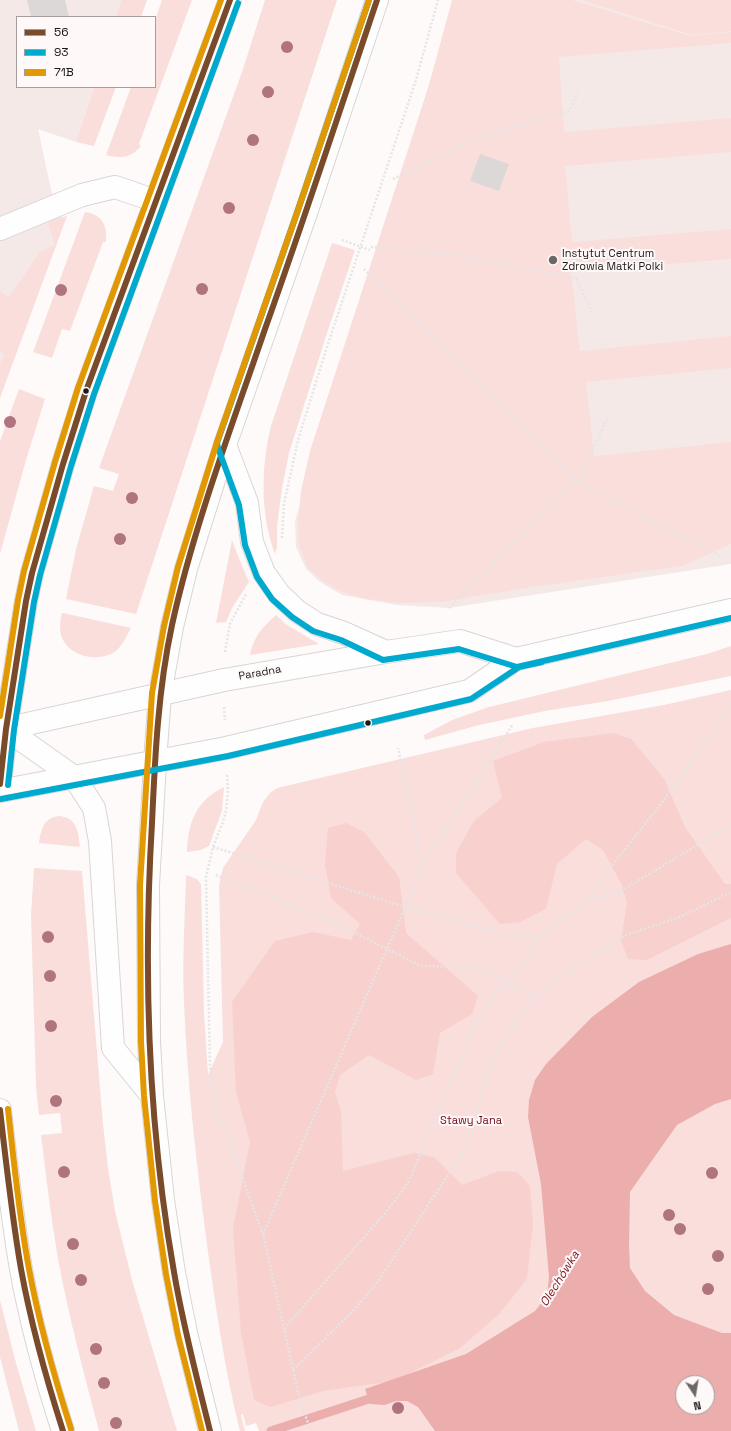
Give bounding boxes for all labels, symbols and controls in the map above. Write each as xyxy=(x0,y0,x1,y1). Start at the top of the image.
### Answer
legend xyxy=(16,16,156,88)
text: 56 xyxy=(54,24,69,40)
text: 93 xyxy=(54,44,69,60)
text: 71B xyxy=(54,64,74,80)
place label: Instytut Centrum Zdrowia Matki Polki xyxy=(562,247,663,273)
marker: Instytut Centrum Zdrowia Matki Polki xyxy=(547,254,559,266)
unlabelled marker xyxy=(81,386,91,396)
street label: Paradna xyxy=(238,663,282,683)
unlabelled marker xyxy=(363,718,373,728)
park label: Stawy Jana xyxy=(440,1114,502,1128)
water label: Olechówka xyxy=(537,1249,583,1309)
north arrow xyxy=(675,1375,715,1415)
text: N xyxy=(692,1398,702,1413)

